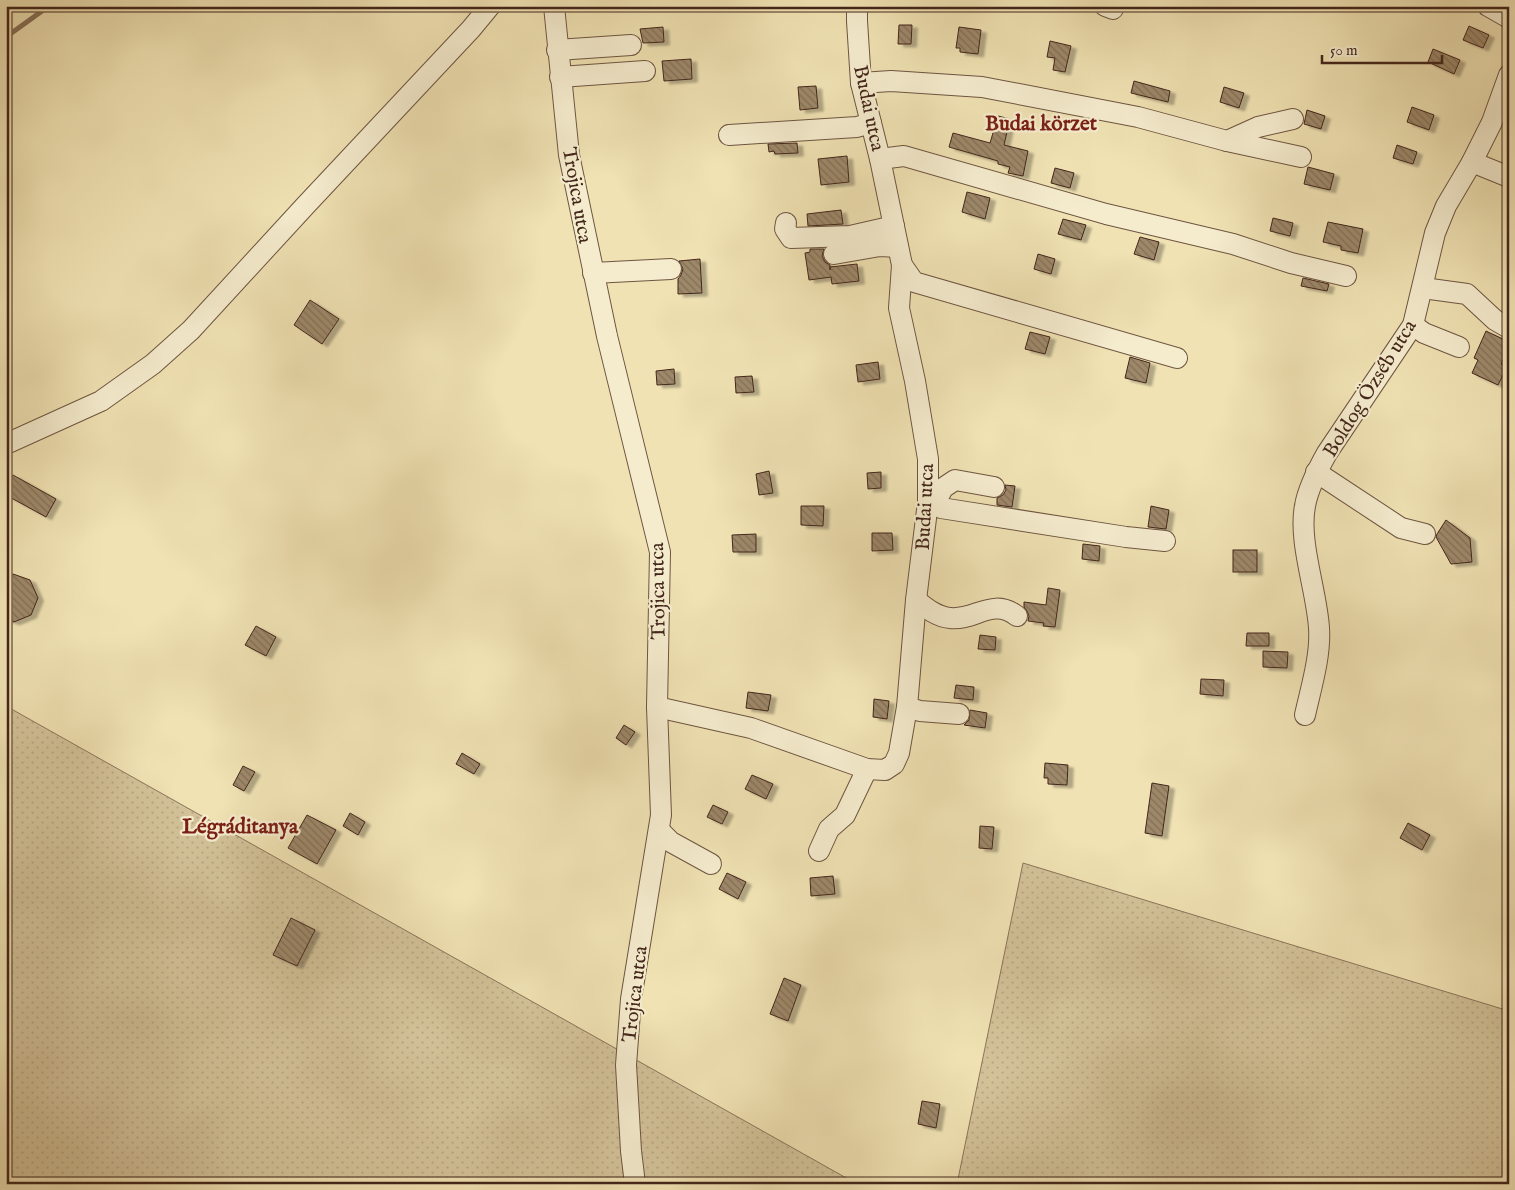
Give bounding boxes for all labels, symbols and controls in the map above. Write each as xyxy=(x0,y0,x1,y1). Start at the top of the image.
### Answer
scale bar xyxy=(1322,32,1442,64)
text: 50 m xyxy=(1330,41,1358,60)
street label: Budai utca xyxy=(847,63,890,154)
district label: Budai körzet xyxy=(985,111,1098,138)
street label: Trojica utca xyxy=(556,145,597,246)
street label: Boldog Özséb utca xyxy=(1318,315,1423,462)
street label: Budai utca xyxy=(911,463,940,551)
street label: Trojica utca xyxy=(645,542,672,640)
district label: Légráditanya xyxy=(182,814,299,841)
street label: Trojica utca xyxy=(617,944,654,1044)

